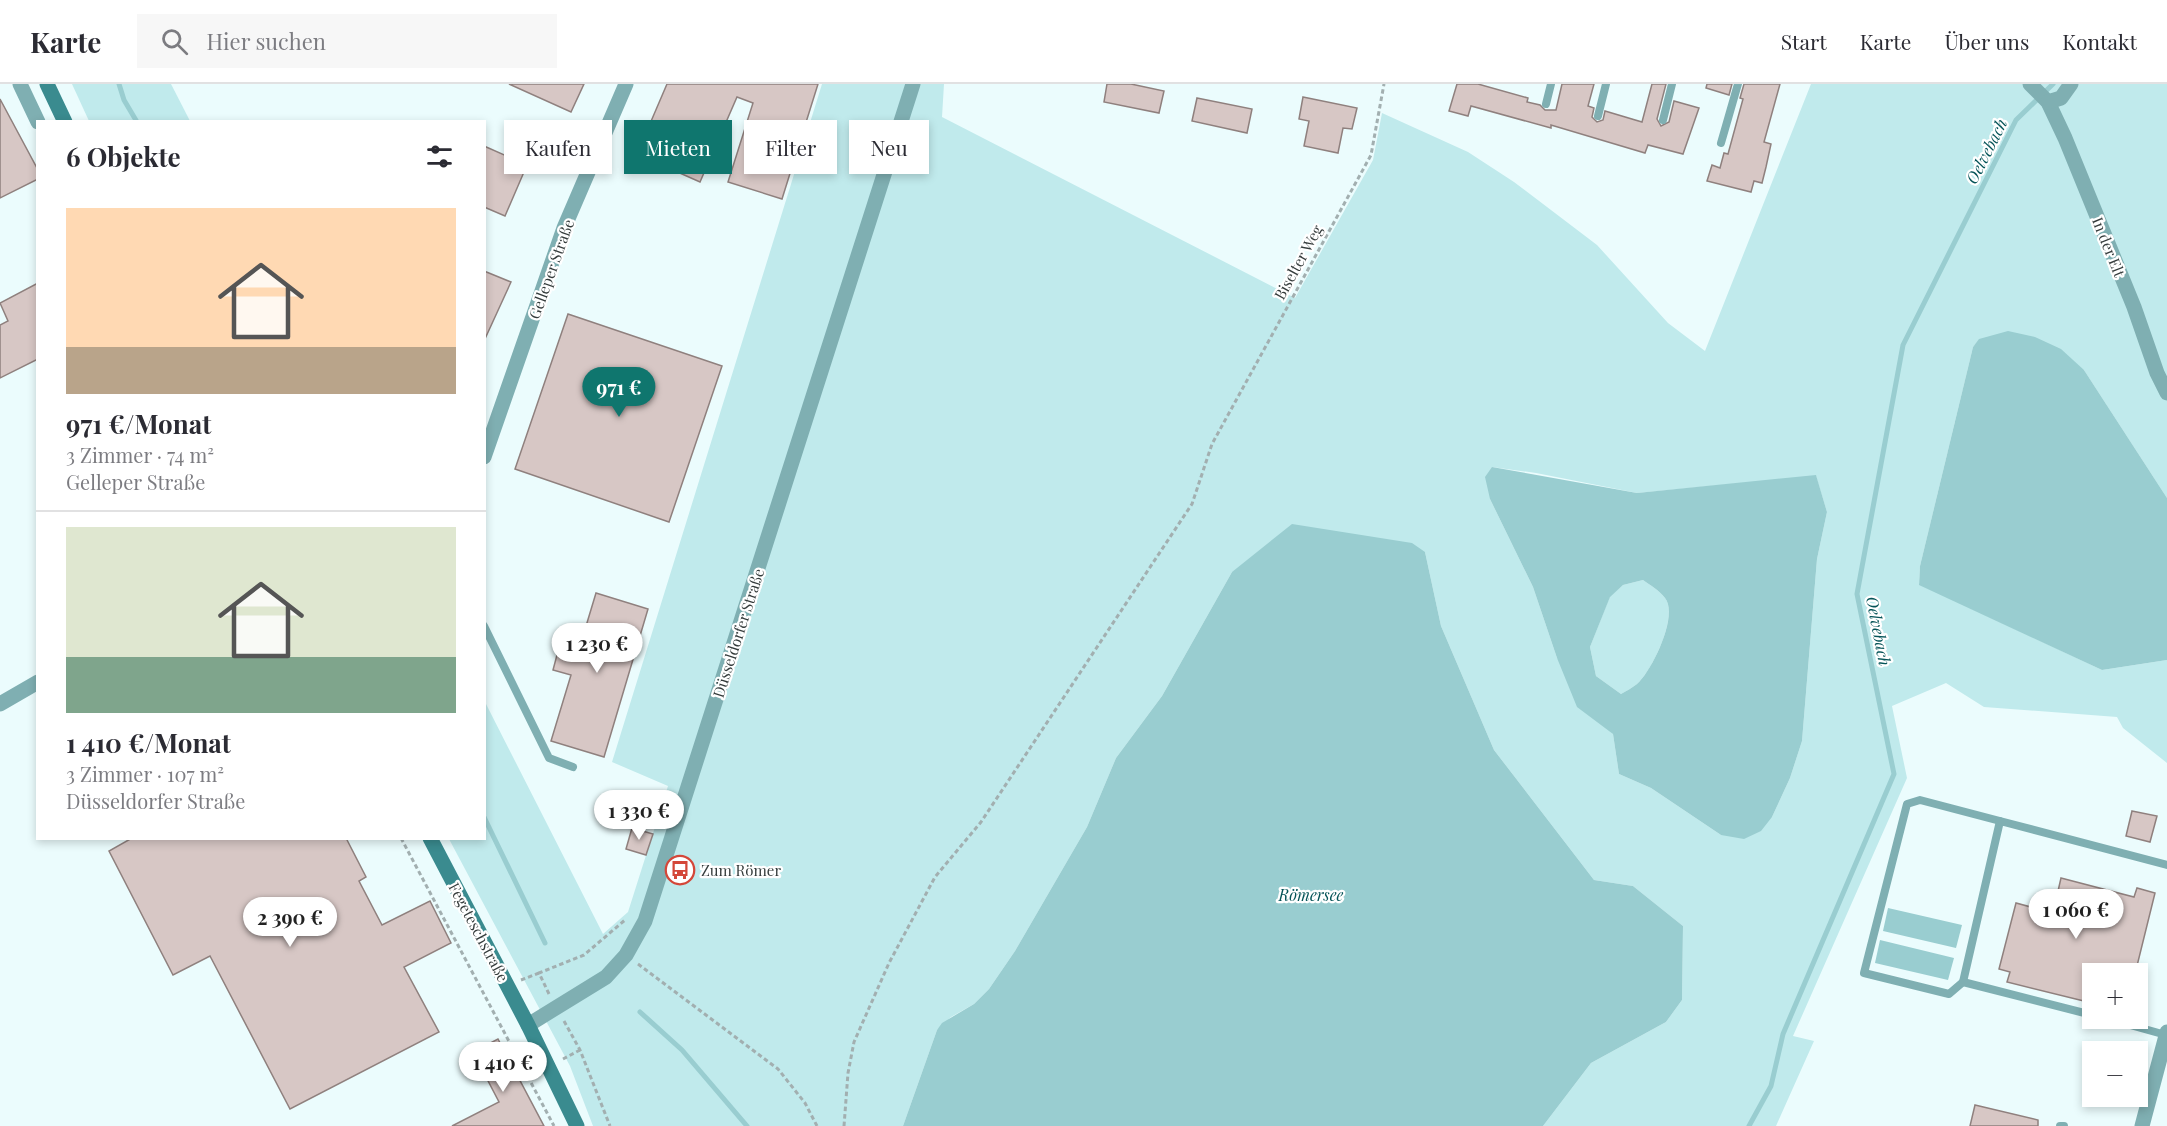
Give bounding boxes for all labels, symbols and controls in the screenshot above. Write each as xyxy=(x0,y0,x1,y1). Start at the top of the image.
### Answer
search box xyxy=(137,14,557,68)
text: Karte xyxy=(30,23,101,60)
icon: search xyxy=(158,25,191,58)
text: Hier suchen xyxy=(206,26,326,56)
text: Start xyxy=(1781,27,1827,55)
text: Karte xyxy=(1860,27,1911,55)
text: Über uns xyxy=(1944,27,2029,55)
text: Kontakt xyxy=(2062,27,2137,55)
water label: Oelvebach xyxy=(1961,115,2011,187)
chip: Kaufen xyxy=(504,120,612,174)
chip: Mieten xyxy=(624,120,732,174)
chip: Filter xyxy=(744,120,837,174)
chip: Neu xyxy=(849,120,929,174)
text: 6 Objekte xyxy=(66,139,181,174)
icon: filters xyxy=(423,140,456,173)
street label: In der Elt xyxy=(2088,214,2130,281)
street label: Gelleper Straße xyxy=(524,216,578,322)
street label: Biselter Weg xyxy=(1269,221,1327,303)
icon: home xyxy=(207,247,315,355)
pin: 971 € xyxy=(577,367,661,418)
text: 971 € xyxy=(596,373,642,400)
text: 971 €/Monat xyxy=(66,406,211,441)
text: 3 Zimmer · 74 m² xyxy=(66,441,214,468)
text: Gelleper Straße xyxy=(66,468,205,495)
icon: home xyxy=(207,566,315,674)
street label: Düsseldorfer Straße xyxy=(708,566,768,700)
water label: Oelvebach xyxy=(1862,595,1896,667)
pin: 1 230 € xyxy=(542,623,652,674)
text: 1 230 € xyxy=(566,629,628,656)
text: 1 410 €/Monat xyxy=(66,725,231,760)
text: 3 Zimmer · 107 m² xyxy=(66,760,224,787)
text: Düsseldorfer Straße xyxy=(66,787,245,814)
pin: 1 330 € xyxy=(584,790,694,841)
text: 1 330 € xyxy=(608,796,670,823)
bus stop icon: Zum Römer xyxy=(664,854,696,886)
place label: Zum Römer xyxy=(701,860,781,880)
street label: Fegeteschstraße xyxy=(444,879,514,985)
water label: Römersee xyxy=(1278,884,1344,905)
pin: 1 060 € xyxy=(2021,889,2131,940)
text: 1 060 € xyxy=(2043,895,2109,922)
pin: 2 390 € xyxy=(235,897,345,948)
text: 2 390 € xyxy=(257,903,323,930)
map controls xyxy=(2082,963,2148,1107)
button: + xyxy=(2082,963,2148,1029)
button: − xyxy=(2082,1041,2148,1107)
pin: 1 410 € xyxy=(448,1042,558,1093)
text: 1 410 € xyxy=(473,1048,533,1075)

